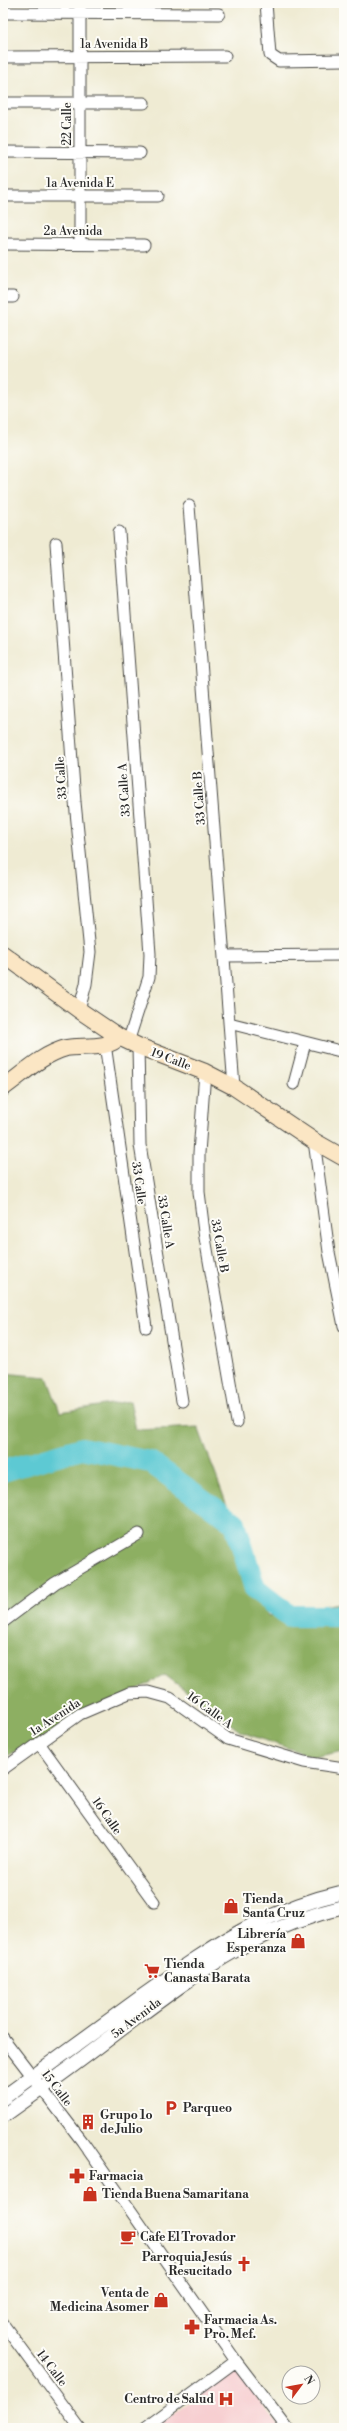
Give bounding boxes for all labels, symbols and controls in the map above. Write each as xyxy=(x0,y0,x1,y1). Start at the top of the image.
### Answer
street label: 1a Avenida B xyxy=(80,37,148,52)
street label: 22 Calle xyxy=(60,102,75,146)
street label: 1a Avenida E xyxy=(46,176,114,191)
street label: 2a Avenida xyxy=(44,224,103,239)
street label: 33 Calle xyxy=(53,756,70,800)
street label: 33 Calle A xyxy=(115,762,134,817)
street label: 33 Calle B xyxy=(190,770,209,825)
street label: 19 Calle xyxy=(149,1045,193,1074)
street label: 33 Calle xyxy=(128,1161,149,1206)
street label: 33 Calle A xyxy=(154,1194,177,1251)
street label: 33 Calle B xyxy=(207,1218,232,1274)
street label: 16 Calle A xyxy=(184,1689,236,1732)
street label: 1a Avenida xyxy=(27,1695,84,1739)
street label: 16 Calle xyxy=(88,1795,125,1838)
place label: Tienda Santa Cruz xyxy=(243,1892,305,1921)
shop icon: Tienda Santa Cruz xyxy=(222,1897,240,1915)
place label: Librería Esperanza xyxy=(226,1927,287,1956)
shop icon: Librería Esperanza xyxy=(289,1932,307,1950)
place label: Tienda Canasta Barata xyxy=(164,1957,251,1986)
supermarket icon: Tienda Canasta Barata xyxy=(143,1962,161,1980)
street label: 5a Avenida xyxy=(108,1994,165,2042)
street label: 15 Calle xyxy=(38,2067,75,2109)
parking icon: Parqueo xyxy=(162,2099,180,2117)
place label: Parqueo xyxy=(183,2101,232,2116)
place label: Grupo 1o de Julio xyxy=(100,2108,153,2137)
building icon: Grupo 1o de Julio xyxy=(79,2113,97,2131)
pharmacy icon: Farmacia xyxy=(68,2167,86,2185)
place label: Farmacia xyxy=(89,2169,144,2184)
shop icon: Tienda Buena Samaritana xyxy=(81,2185,99,2203)
place label: Tienda Buena Samaritana xyxy=(102,2187,249,2202)
cafe icon: Cafe El Trovador xyxy=(119,2228,137,2246)
place label: Cafe El Trovador xyxy=(140,2230,236,2245)
place label: Parroquia Jesús Resucitado xyxy=(142,2250,232,2279)
church icon: Parroquia Jesús Resucitado xyxy=(235,2255,253,2273)
place label: Venta de Medicina Asomer xyxy=(50,2286,150,2315)
shop icon: Venta de Medicina Asomer xyxy=(152,2291,170,2309)
place label: Farmacia As. Pro. Mef. xyxy=(204,2313,277,2342)
pharmacy icon: Farmacia As. Pro. Mef. xyxy=(183,2318,201,2336)
street label: 14 Calle xyxy=(33,2347,70,2390)
north arrow xyxy=(281,2365,321,2405)
text: N xyxy=(300,2373,317,2388)
hospital icon: Centro de Salud xyxy=(217,2390,235,2408)
place label: Centro de Salud xyxy=(124,2392,214,2407)

